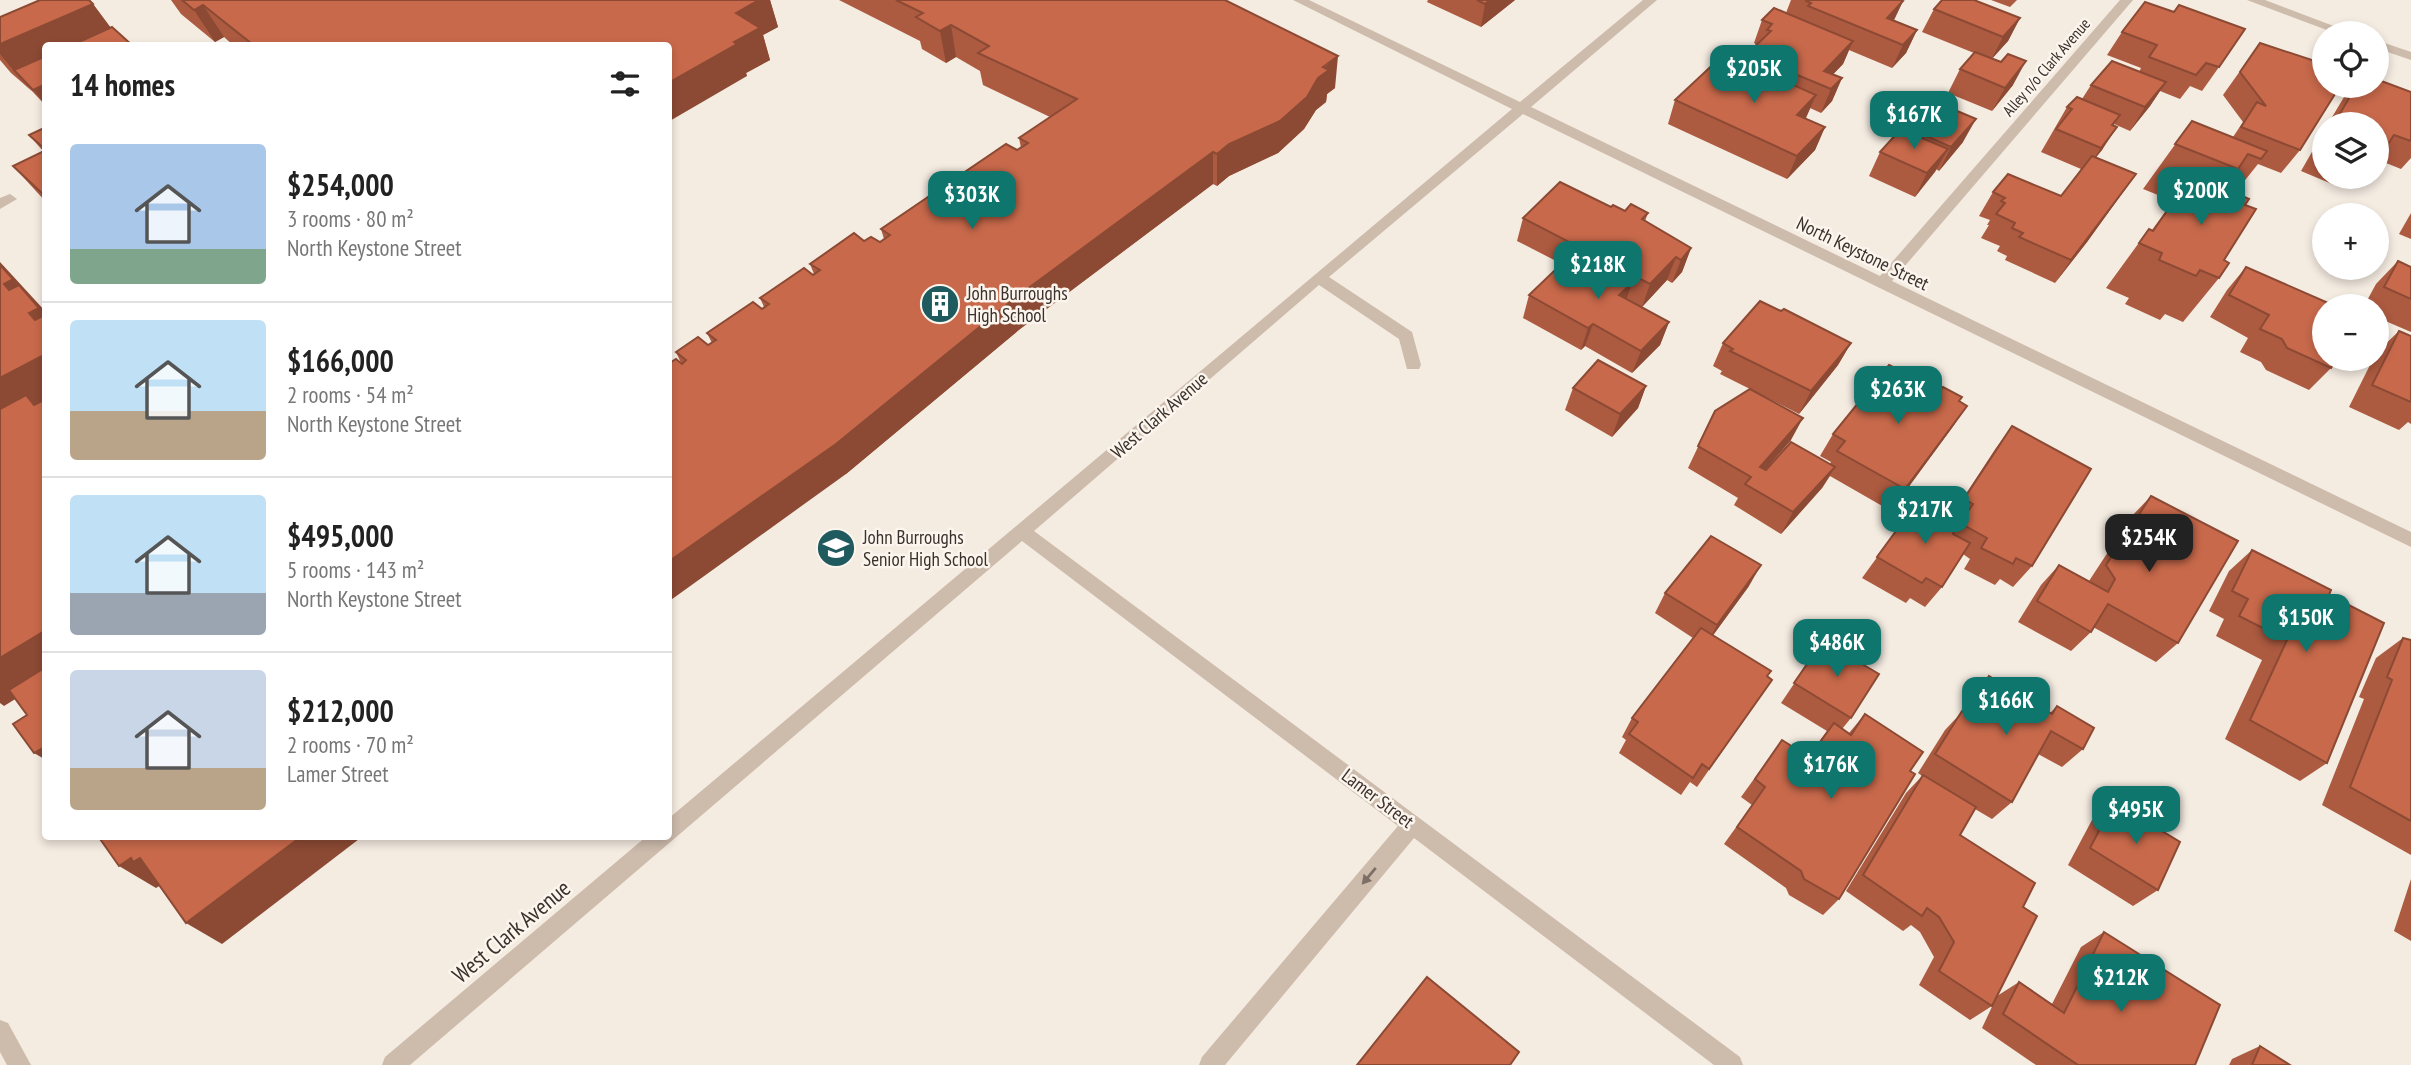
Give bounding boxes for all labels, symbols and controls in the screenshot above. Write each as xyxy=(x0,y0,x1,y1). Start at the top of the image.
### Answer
street label: Alley n/o Clark Avenue xyxy=(1998,14,2094,120)
map controls xyxy=(2312,21,2389,371)
button: locate xyxy=(2312,21,2389,98)
pin: $205K xyxy=(1705,46,1803,105)
text: $205K xyxy=(1726,53,1782,82)
text: 14 homes xyxy=(70,65,175,104)
icon: filters xyxy=(606,65,644,103)
pin: $167K xyxy=(1865,92,1963,151)
text: $167K xyxy=(1886,99,1942,128)
button: layers xyxy=(2312,112,2389,189)
text: $254,000 xyxy=(287,165,394,204)
pin: $200K xyxy=(2152,168,2250,227)
icon: home xyxy=(126,172,210,256)
pin: $303K xyxy=(923,172,1021,231)
text: $200K xyxy=(2173,175,2229,204)
text: $303K xyxy=(944,179,1000,208)
button: + xyxy=(2312,203,2389,280)
text: 3 rooms · 80 m² xyxy=(287,204,414,233)
street label: North Keystone Street xyxy=(1793,211,1934,296)
text: North Keystone Street xyxy=(287,233,462,262)
pin: $218K xyxy=(1549,242,1647,301)
text: $218K xyxy=(1570,249,1626,278)
place label: John Burroughs High School xyxy=(966,281,1068,327)
building icon: John Burroughs High School xyxy=(919,283,961,325)
button: − xyxy=(2312,294,2389,371)
text: $166,000 xyxy=(287,341,394,380)
icon: home xyxy=(126,348,210,432)
street label: West Clark Avenue xyxy=(1106,366,1212,463)
pin: $263K xyxy=(1849,366,1947,426)
text: $263K xyxy=(1870,374,1926,403)
text: 2 rooms · 54 m² xyxy=(287,380,414,409)
text: North Keystone Street xyxy=(287,409,462,438)
pin: $217K xyxy=(1876,486,1974,546)
text: $217K xyxy=(1897,494,1953,523)
pin: $254K xyxy=(2100,514,2198,574)
text: $495,000 xyxy=(287,516,394,555)
text: $254K xyxy=(2121,522,2177,551)
icon: home xyxy=(126,523,210,607)
place label: John Burroughs Senior High School xyxy=(862,525,988,571)
school or university icon: John Burroughs Senior High School xyxy=(815,527,857,569)
text: 5 rooms · 143 m² xyxy=(287,555,424,584)
text: North Keystone Street xyxy=(287,584,462,613)
pin: $150K xyxy=(2257,594,2355,654)
text: $150K xyxy=(2278,602,2334,631)
pin: $486K xyxy=(1788,620,1886,679)
text: $486K xyxy=(1809,627,1865,656)
pin: $166K xyxy=(1957,678,2055,737)
text: $166K xyxy=(1978,685,2034,714)
text: $212,000 xyxy=(287,691,394,730)
icon: home xyxy=(126,698,210,782)
text: 2 rooms · 70 m² xyxy=(287,730,414,759)
pin: $176K xyxy=(1782,742,1880,801)
text: $176K xyxy=(1803,749,1859,778)
text: Lamer Street xyxy=(287,759,389,788)
street label: Lamer Street xyxy=(1337,763,1419,833)
pin: $495K xyxy=(2087,786,2185,846)
text: $495K xyxy=(2108,794,2164,823)
one-way arrow xyxy=(1362,867,1377,884)
street label: West Clark Avenue xyxy=(446,873,576,989)
pin: $212K xyxy=(2072,954,2170,1014)
text: $212K xyxy=(2093,962,2149,991)

